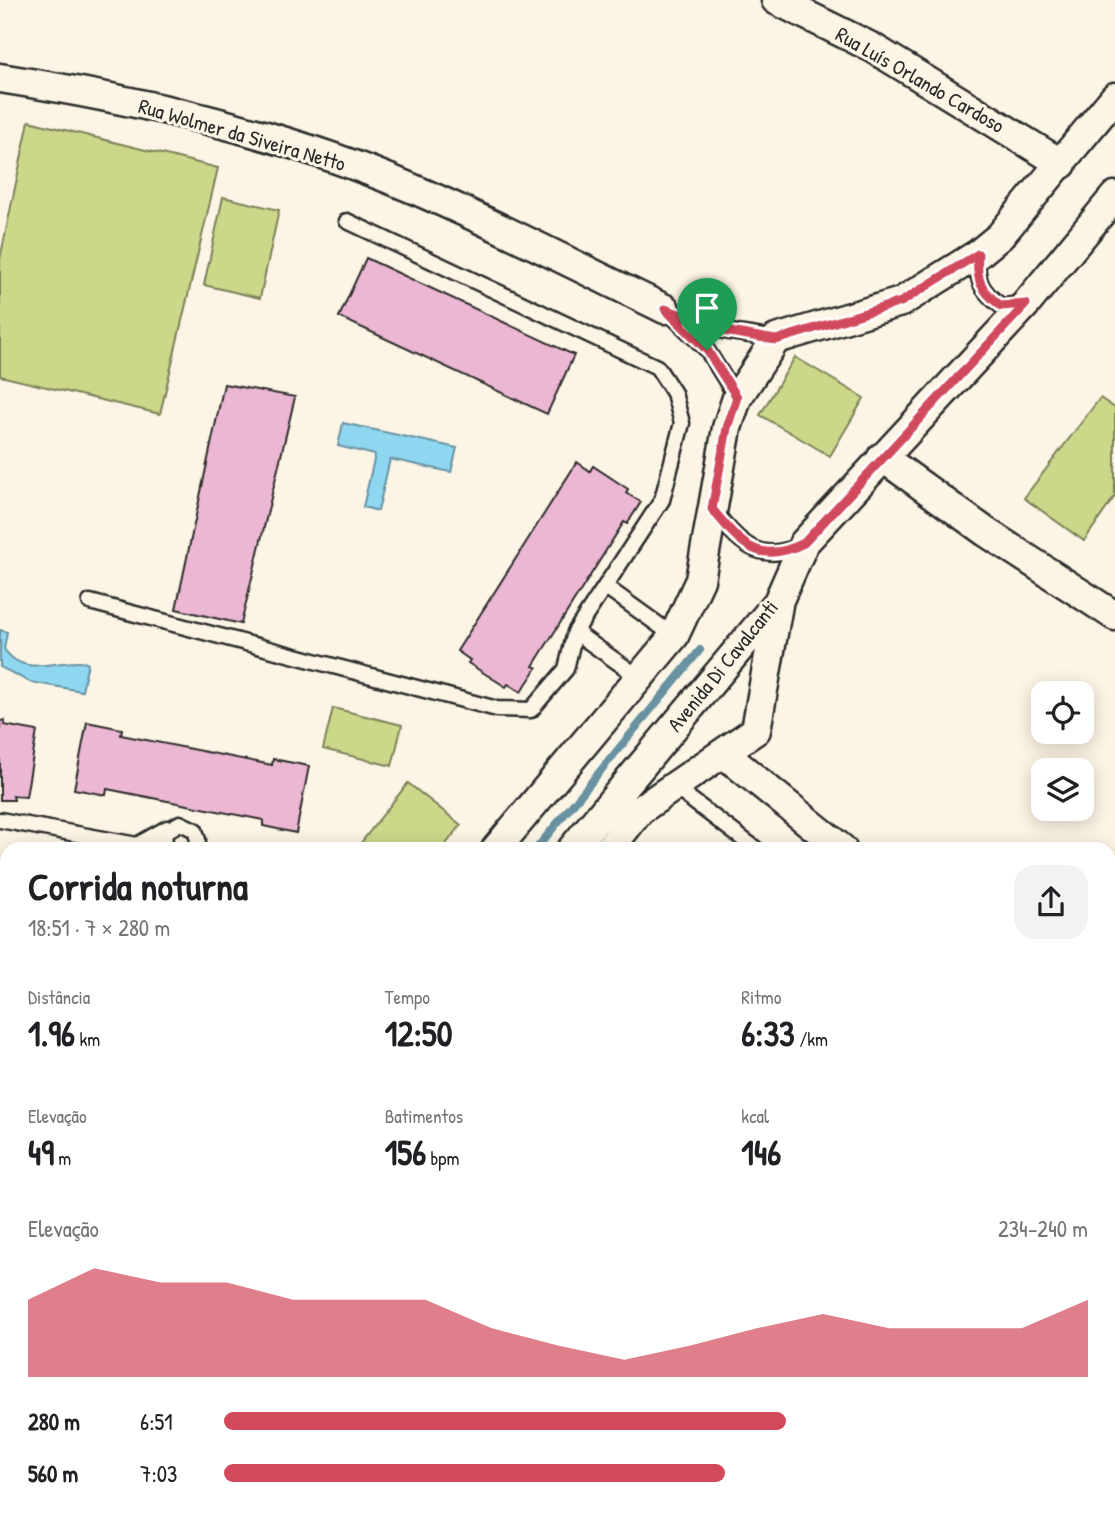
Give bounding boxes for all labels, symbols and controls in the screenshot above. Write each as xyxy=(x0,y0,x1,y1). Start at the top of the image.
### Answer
street label: Rua Luís Orlando Cardoso xyxy=(831,19,1010,140)
street label: Rua Wolmer da Siveira Netto xyxy=(135,91,349,178)
pin xyxy=(677,278,737,350)
icon: arrive xyxy=(688,289,726,327)
street label: Avenida Di Cavalcanti xyxy=(660,594,785,738)
map controls xyxy=(1031,681,1094,821)
button: locate xyxy=(1031,681,1094,744)
button: layers xyxy=(1031,758,1094,821)
text: Corrida noturna xyxy=(28,860,248,912)
button: share xyxy=(1014,865,1088,939)
text: 18:51 · 7 × 280 m xyxy=(28,912,170,943)
text: Distância xyxy=(28,984,90,1010)
text: Tempo xyxy=(385,984,430,1010)
text: Ritmo xyxy=(741,984,781,1010)
text: 1.96 xyxy=(28,1010,75,1057)
text: 12:50 xyxy=(385,1010,452,1057)
text: 6:33 xyxy=(741,1010,795,1057)
text: km xyxy=(75,1026,100,1052)
text: /km xyxy=(795,1026,828,1052)
text: Elevação xyxy=(28,1103,87,1129)
text: Batimentos xyxy=(385,1103,463,1129)
text: kcal xyxy=(741,1103,769,1129)
text: 49 xyxy=(28,1129,54,1176)
text: 156 xyxy=(385,1129,426,1176)
text: 146 xyxy=(741,1129,781,1176)
text: m xyxy=(54,1145,71,1171)
text: bpm xyxy=(426,1145,459,1171)
text: Elevação xyxy=(28,1213,99,1244)
text: 234–240 m xyxy=(998,1213,1088,1244)
text: 280 m xyxy=(28,1406,80,1437)
text: 6:51 xyxy=(140,1406,173,1437)
text: 560 m xyxy=(28,1458,78,1489)
text: 7:03 xyxy=(140,1458,177,1489)

